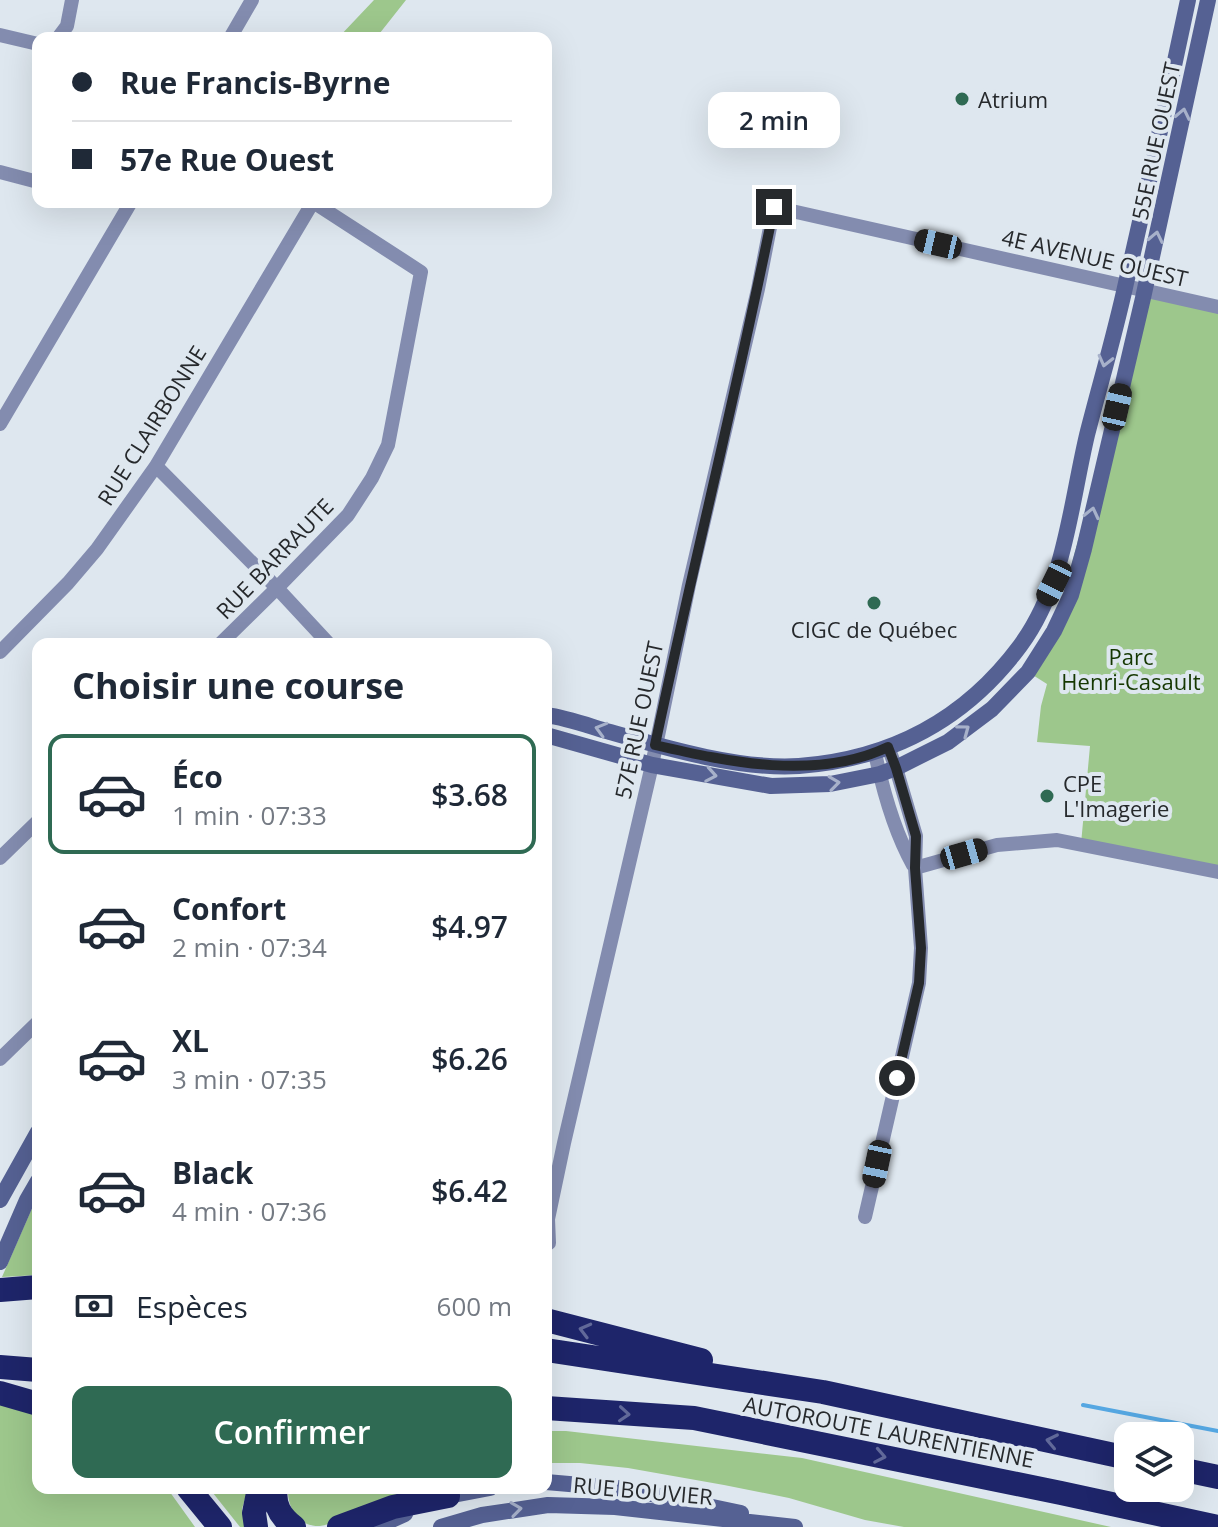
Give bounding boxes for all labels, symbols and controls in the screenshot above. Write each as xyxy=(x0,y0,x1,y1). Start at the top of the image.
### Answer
street label: 55E RUE OUEST xyxy=(1124,60,1186,222)
text: Rue Francis-Byrne xyxy=(120,62,390,103)
place label: Atrium xyxy=(978,84,1048,114)
marker: Atrium xyxy=(953,90,971,108)
callout: 2 min xyxy=(708,91,840,147)
text: 2 min xyxy=(739,102,809,138)
one-way arrow xyxy=(1174,108,1191,121)
text: 57e Rue Ouest xyxy=(120,139,334,180)
route end xyxy=(756,189,792,225)
street label: 4E AVENUE OUEST xyxy=(999,221,1191,293)
car xyxy=(912,227,964,261)
one-way arrow xyxy=(1147,230,1164,244)
street label: RUE CLAIRBONNE xyxy=(90,339,212,511)
one-way arrow xyxy=(1098,354,1115,368)
car xyxy=(1100,381,1134,433)
street label: RUE BARRAUTE xyxy=(209,491,339,625)
one-way arrow xyxy=(1083,506,1100,520)
car xyxy=(1033,556,1075,610)
marker: CIGC de Québec xyxy=(865,594,883,612)
place label: CIGC de Québec xyxy=(791,614,957,644)
street label: 57E RUE OUEST xyxy=(607,639,669,801)
park label: Parc Henri-Casault xyxy=(1061,641,1201,696)
text: Choisir une course xyxy=(72,661,404,710)
one-way arrow xyxy=(594,722,608,738)
one-way arrow xyxy=(955,725,970,740)
text: Éco xyxy=(172,756,223,797)
icon: car xyxy=(76,758,148,830)
one-way arrow xyxy=(704,766,718,783)
place label: CPE L'Imagerie xyxy=(1063,768,1169,823)
text: $3.68 xyxy=(431,774,508,815)
one-way arrow xyxy=(828,774,841,791)
marker: CPE L'Imagerie xyxy=(1038,787,1056,805)
text: 1 min · 07:33 xyxy=(172,797,327,833)
car xyxy=(938,836,990,872)
text: Confort xyxy=(172,888,286,929)
icon: car xyxy=(76,890,148,962)
text: $4.97 xyxy=(431,906,508,947)
text: 2 min · 07:34 xyxy=(172,929,327,965)
text: XL xyxy=(172,1020,209,1061)
icon: car xyxy=(76,1022,148,1094)
text: $6.26 xyxy=(431,1038,508,1079)
route start xyxy=(879,1060,915,1096)
text: 3 min · 07:35 xyxy=(172,1061,327,1097)
car xyxy=(860,1138,894,1190)
text: Black xyxy=(172,1152,253,1193)
icon: car xyxy=(76,1154,148,1226)
text: $6.42 xyxy=(431,1170,508,1211)
text: 4 min · 07:36 xyxy=(172,1193,327,1229)
icon: cash xyxy=(72,1284,116,1328)
text: Espèces xyxy=(136,1286,248,1327)
text: 600 m xyxy=(437,1288,512,1324)
one-way arrow xyxy=(578,1322,592,1339)
button: Confirmer xyxy=(72,1386,512,1478)
street label: AUTOROUTE LAURENTIENNE xyxy=(741,1388,1037,1474)
one-way arrow xyxy=(618,1405,631,1422)
map controls xyxy=(1114,1422,1194,1502)
button: layers xyxy=(1114,1422,1194,1502)
one-way arrow xyxy=(1045,1434,1058,1451)
one-way arrow xyxy=(873,1447,886,1464)
street label: RUE BOUVIER xyxy=(572,1469,714,1511)
one-way arrow xyxy=(509,1501,523,1518)

